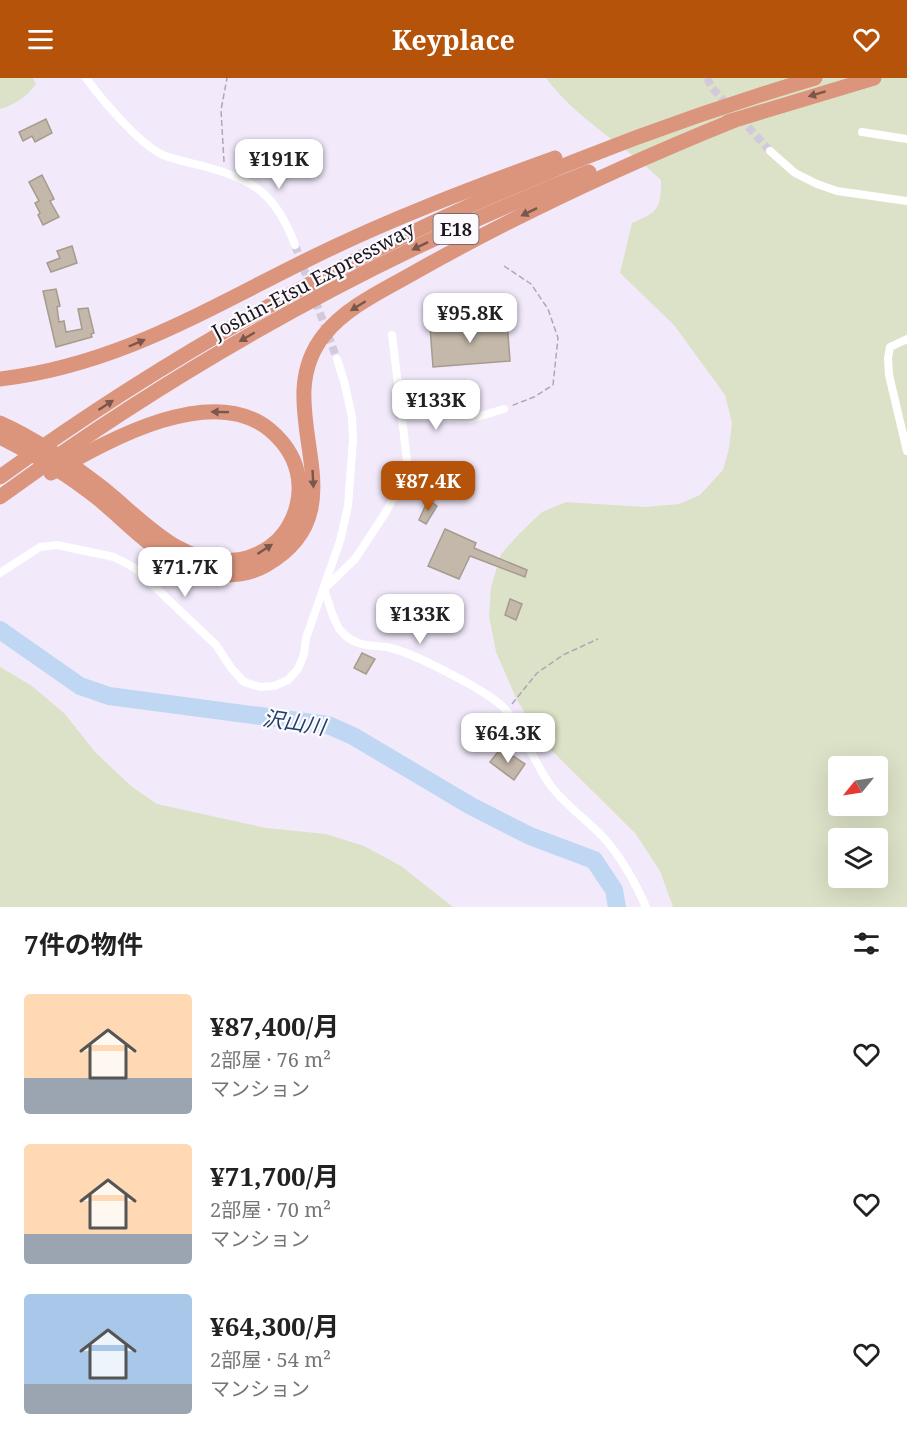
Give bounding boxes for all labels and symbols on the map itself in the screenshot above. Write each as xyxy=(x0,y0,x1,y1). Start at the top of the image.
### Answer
one-way arrow xyxy=(808,90,826,99)
pin: ¥191K xyxy=(237,139,321,190)
one-way arrow xyxy=(520,208,537,217)
road number: E18 xyxy=(434,214,478,244)
street label: Joshin-Etsu Expressway xyxy=(206,215,420,345)
one-way arrow xyxy=(411,241,429,251)
pin: ¥95.8K xyxy=(421,293,519,344)
one-way arrow xyxy=(350,300,366,311)
one-way arrow xyxy=(239,332,256,342)
one-way arrow xyxy=(129,338,147,348)
pin: ¥133K xyxy=(394,380,478,431)
one-way arrow xyxy=(97,399,114,410)
one-way arrow xyxy=(210,407,229,417)
pin: ¥87.4K xyxy=(379,461,477,512)
one-way arrow xyxy=(309,470,318,489)
one-way arrow xyxy=(257,543,274,554)
pin: ¥71.7K xyxy=(136,547,234,598)
pin: ¥133K xyxy=(378,594,462,645)
water label: 沢山川 xyxy=(261,703,329,741)
pin: ¥64.3K xyxy=(459,713,557,764)
north arrow xyxy=(828,756,888,816)

